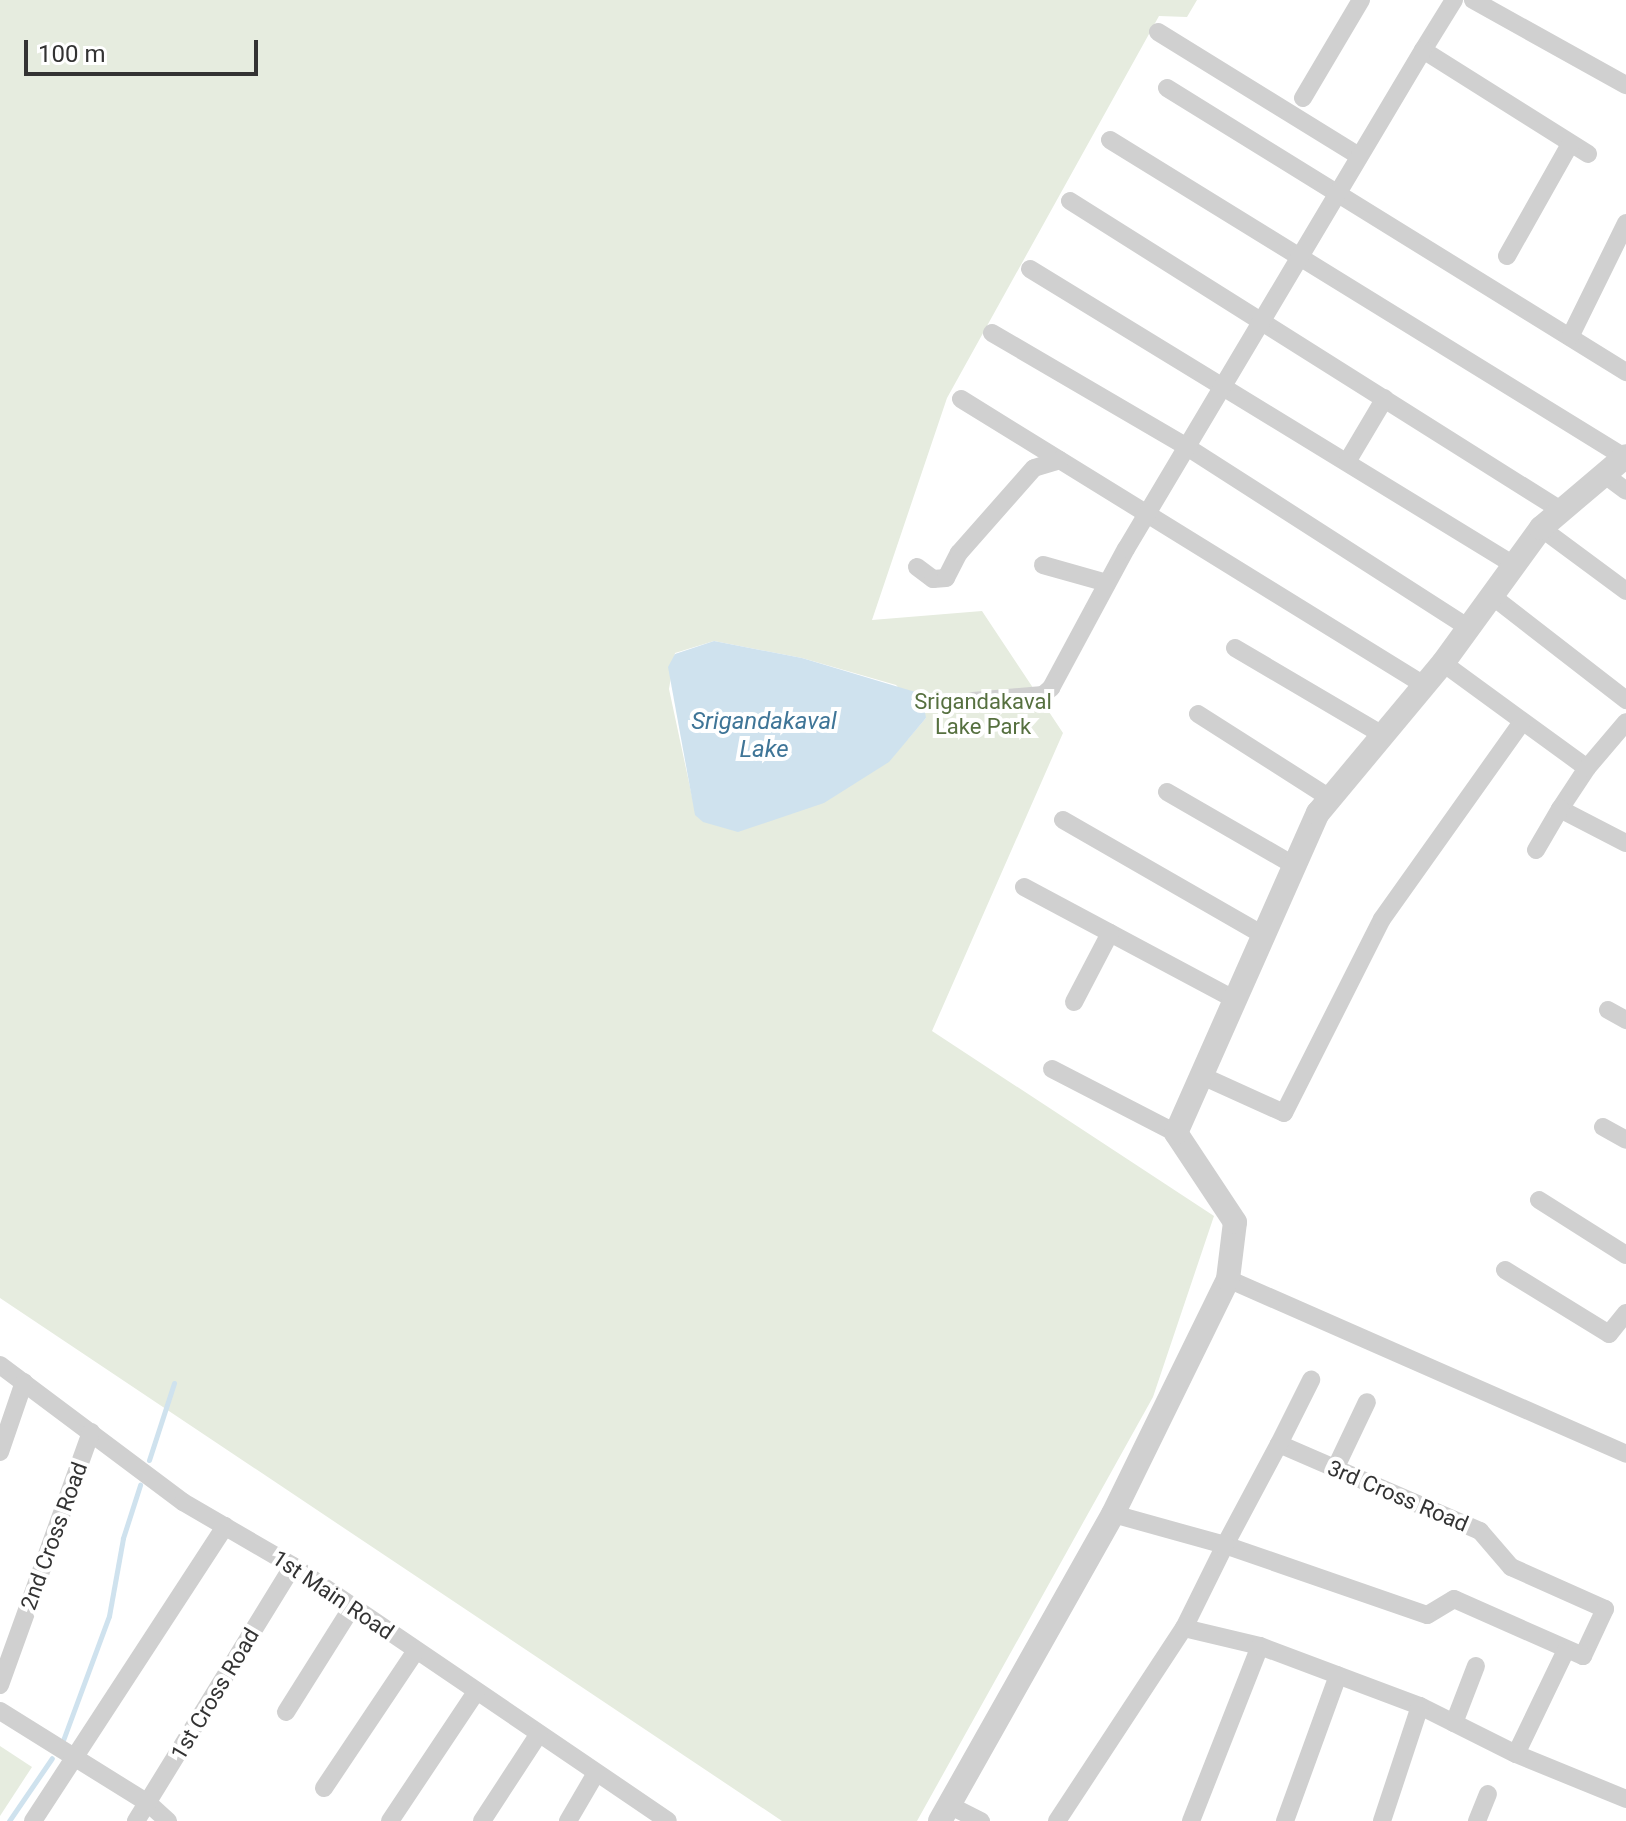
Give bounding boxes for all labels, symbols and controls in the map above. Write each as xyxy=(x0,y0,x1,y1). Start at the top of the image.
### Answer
scale bar xyxy=(28,24,262,74)
text: 100 m xyxy=(38,40,105,68)
park label: Srigandakaval Lake Park xyxy=(914,688,1052,740)
water label: Srigandakaval Lake xyxy=(691,708,837,764)
street label: 3rd Cross Road xyxy=(1324,1454,1472,1538)
street label: 2nd Cross Road xyxy=(15,1459,93,1613)
street label: 1st Main Road xyxy=(267,1545,399,1645)
street label: 1st Cross Road xyxy=(165,1623,265,1765)

